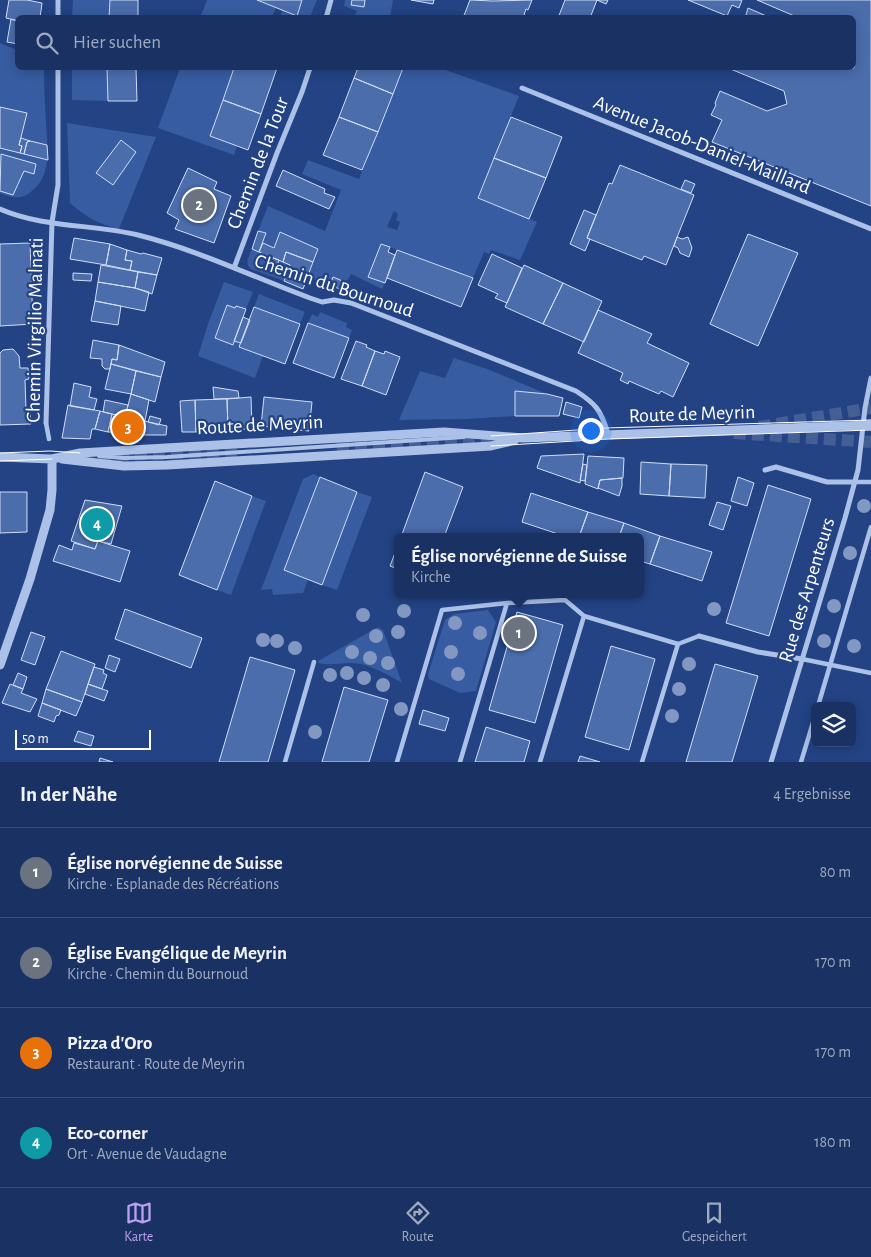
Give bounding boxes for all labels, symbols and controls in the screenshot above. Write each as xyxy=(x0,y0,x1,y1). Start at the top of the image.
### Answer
search box xyxy=(15,15,856,70)
icon: search xyxy=(33,29,61,57)
text: Hier suchen xyxy=(73,33,161,52)
street label: Avenue Jacob-Daniel-Maillard xyxy=(591,92,813,198)
street label: Chemin de la Tour xyxy=(224,94,293,232)
pin: 2 xyxy=(183,186,215,224)
street label: Chemin Virgilio Malnati xyxy=(23,237,47,423)
street label: Chemin du Bournoud xyxy=(252,251,416,321)
street label: Route de Meyrin xyxy=(628,402,756,426)
pin: 3 xyxy=(112,408,144,446)
street label: Route de Meyrin xyxy=(196,412,324,438)
your location xyxy=(578,418,604,444)
pin: 4 xyxy=(81,505,113,543)
street label: Rue des Arpenteurs xyxy=(775,515,839,665)
popup xyxy=(394,533,644,598)
text: Église norvégienne de Suisse xyxy=(411,547,627,566)
text: Kirche xyxy=(411,569,451,585)
pin: 1 xyxy=(503,614,535,652)
map controls xyxy=(811,702,856,747)
button: layers xyxy=(811,702,856,747)
scale bar xyxy=(15,727,151,750)
text: 50 m xyxy=(22,732,49,746)
text: In der Nähe xyxy=(20,784,117,805)
text: 4 Ergebnisse xyxy=(773,786,851,802)
text: Église norvégienne de Suisse xyxy=(67,854,283,873)
text: 1 xyxy=(33,864,39,880)
text: 80 m xyxy=(820,864,851,880)
text: Kirche · Esplanade des Récréations xyxy=(67,876,279,892)
text: Église Evangélique de Meyrin xyxy=(67,944,287,963)
text: 2 xyxy=(32,954,40,970)
text: 170 m xyxy=(815,954,851,970)
text: Kirche · Chemin du Bournoud xyxy=(67,966,248,982)
text: Pizza d'Oro xyxy=(67,1034,152,1053)
text: 3 xyxy=(33,1044,39,1060)
text: 170 m xyxy=(815,1044,851,1060)
text: Restaurant · Route de Meyrin xyxy=(67,1056,245,1072)
text: Eco-corner xyxy=(67,1124,148,1143)
text: 4 xyxy=(32,1134,40,1150)
text: 180 m xyxy=(814,1134,851,1150)
text: Ort · Avenue de Vaudagne xyxy=(67,1146,227,1162)
tab: Karte xyxy=(124,1199,153,1246)
tab: Route xyxy=(402,1199,434,1246)
tab: Gespeichert xyxy=(682,1199,747,1246)

